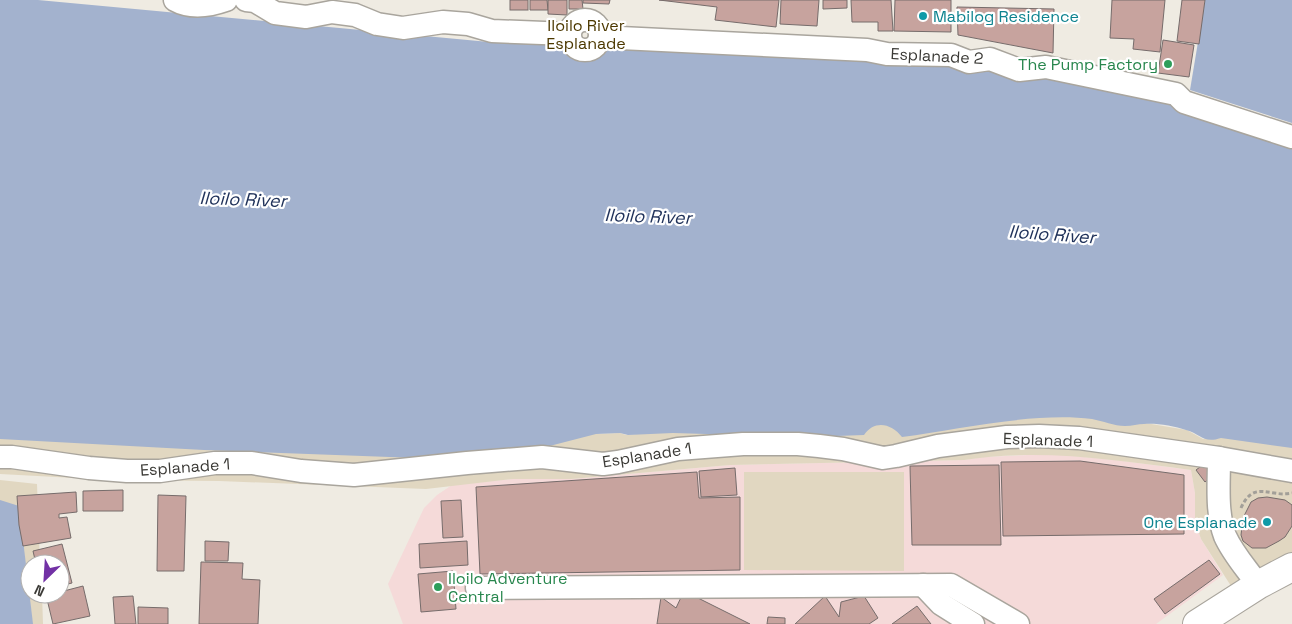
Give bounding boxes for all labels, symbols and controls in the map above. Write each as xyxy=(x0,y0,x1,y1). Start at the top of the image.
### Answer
place label: Mabilog Residence xyxy=(933,6,1079,27)
marker: Mabilog Residence xyxy=(917,10,929,22)
park label: Iloilo River Esplanade xyxy=(546,15,626,54)
street label: Esplanade 2 xyxy=(890,43,984,69)
place label: The Pump Factory xyxy=(1018,54,1158,75)
marker: The Pump Factory xyxy=(1162,58,1174,70)
water label: Iloilo River xyxy=(199,186,289,212)
water label: Iloilo River xyxy=(604,203,694,229)
water label: Iloilo River xyxy=(1008,219,1098,249)
street label: Esplanade 1 xyxy=(1003,428,1093,452)
street label: Esplanade 1 xyxy=(601,438,693,472)
street label: Esplanade 1 xyxy=(139,453,231,481)
place label: One Esplanade xyxy=(1143,512,1257,533)
marker: One Esplanade xyxy=(1261,516,1273,528)
north arrow xyxy=(20,554,70,604)
place label: Iloilo Adventure Central xyxy=(448,568,567,607)
text: N xyxy=(31,581,48,601)
marker: Iloilo Adventure Central xyxy=(432,581,444,593)

